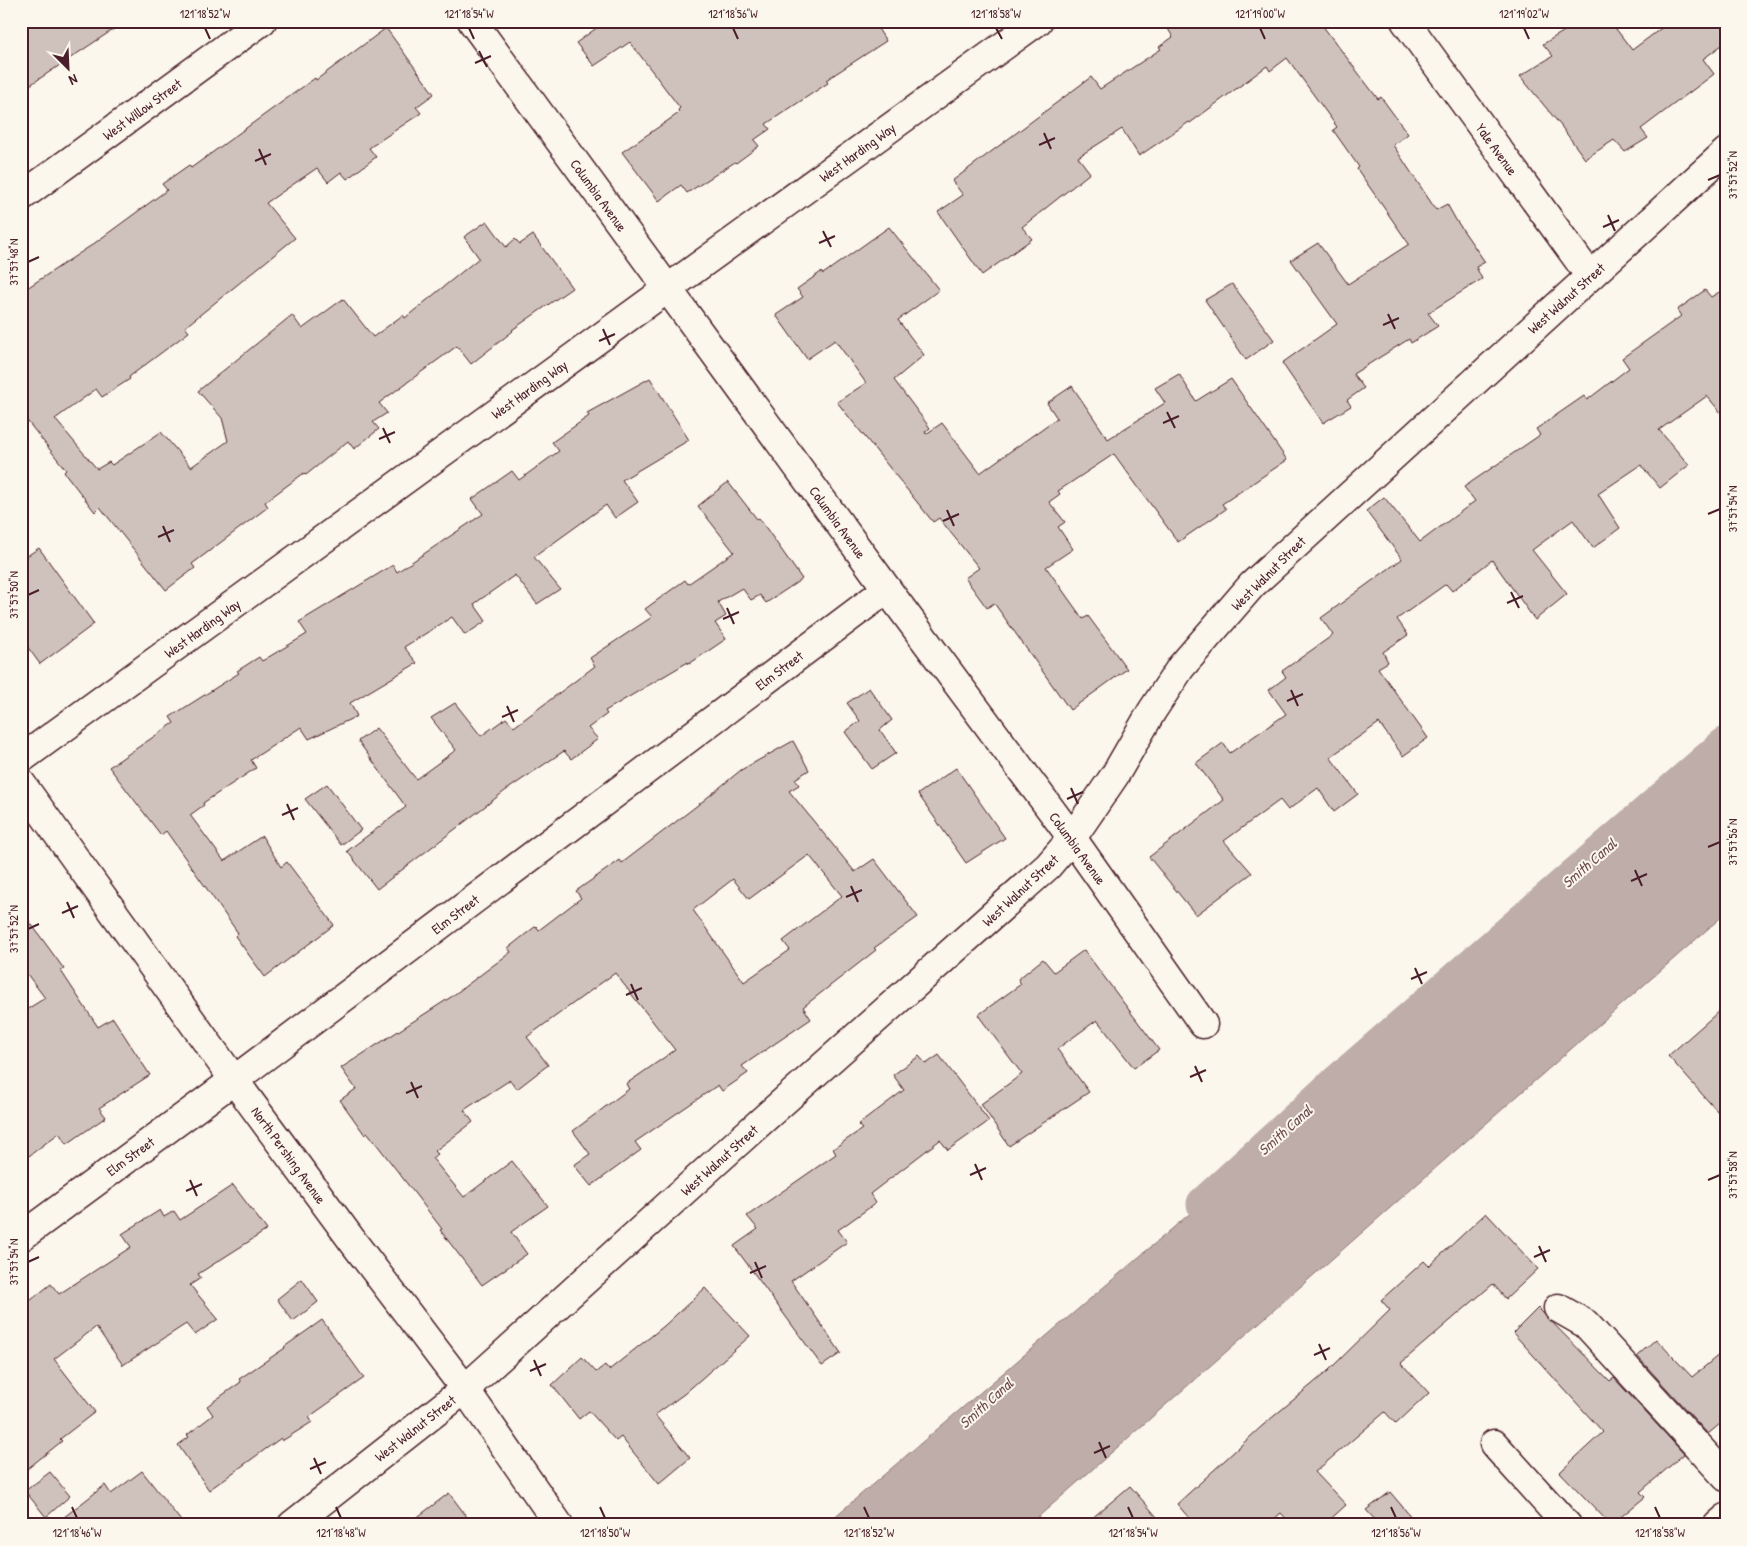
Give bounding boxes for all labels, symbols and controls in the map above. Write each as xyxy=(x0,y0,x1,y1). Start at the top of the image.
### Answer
text: 121°18'52"W xyxy=(180,5,231,22)
text: 121°18'54"W xyxy=(444,5,494,22)
text: 121°18'56"W xyxy=(708,5,758,22)
text: 121°18'58"W xyxy=(971,5,1022,22)
text: 121°19'00"W xyxy=(1235,5,1285,22)
text: 121°19'02"W xyxy=(1499,5,1550,22)
north arrow xyxy=(42,42,92,92)
text: N xyxy=(66,70,81,91)
street label: West Willow Street xyxy=(99,74,185,144)
street label: West Harding Way xyxy=(815,118,899,187)
street label: Yale Avenue xyxy=(1472,119,1522,179)
text: 37°57'52"N xyxy=(1724,151,1741,199)
street label: Columbia Avenue xyxy=(566,155,632,235)
text: 37°57'48"N xyxy=(5,239,22,285)
street label: West Walnut Street xyxy=(1523,258,1609,338)
street label: West Harding Way xyxy=(487,355,571,424)
street label: Columbia Avenue xyxy=(805,482,871,562)
text: 37°57'54"N xyxy=(1724,486,1741,532)
street label: West Walnut Street xyxy=(1227,532,1309,614)
text: 37°57'50"N xyxy=(5,571,22,619)
street label: West Harding Way xyxy=(160,594,244,663)
street label: Elm Street xyxy=(751,646,807,694)
street label: Columbia Avenue xyxy=(1045,808,1111,888)
text: 37°57'56"N xyxy=(1724,819,1741,865)
water label: Smith Canal xyxy=(1557,833,1622,893)
street label: West Walnut Street xyxy=(978,850,1062,930)
street label: Elm Street xyxy=(427,890,483,938)
text: 37°57'52"N xyxy=(5,905,22,953)
water label: Smith Canal xyxy=(1253,1099,1317,1160)
street label: North Pershing Avenue xyxy=(246,1103,331,1208)
street label: West Walnut Street xyxy=(676,1120,762,1200)
street label: Elm Street xyxy=(102,1132,158,1180)
text: 37°57'58"N xyxy=(1724,1151,1741,1199)
text: 37°57'54"N xyxy=(5,1239,22,1285)
water label: Smith Canal xyxy=(954,1372,1018,1433)
street label: West Walnut Street xyxy=(371,1390,460,1466)
text: 121°18'46"W xyxy=(53,1524,102,1541)
text: 121°18'48"W xyxy=(316,1524,366,1541)
text: 121°18'50"W xyxy=(580,1524,631,1541)
text: 121°18'52"W xyxy=(844,1524,895,1541)
text: 121°18'54"W xyxy=(1108,1524,1158,1541)
text: 121°18'56"W xyxy=(1371,1524,1421,1541)
text: 121°18'58"W xyxy=(1635,1524,1686,1541)

